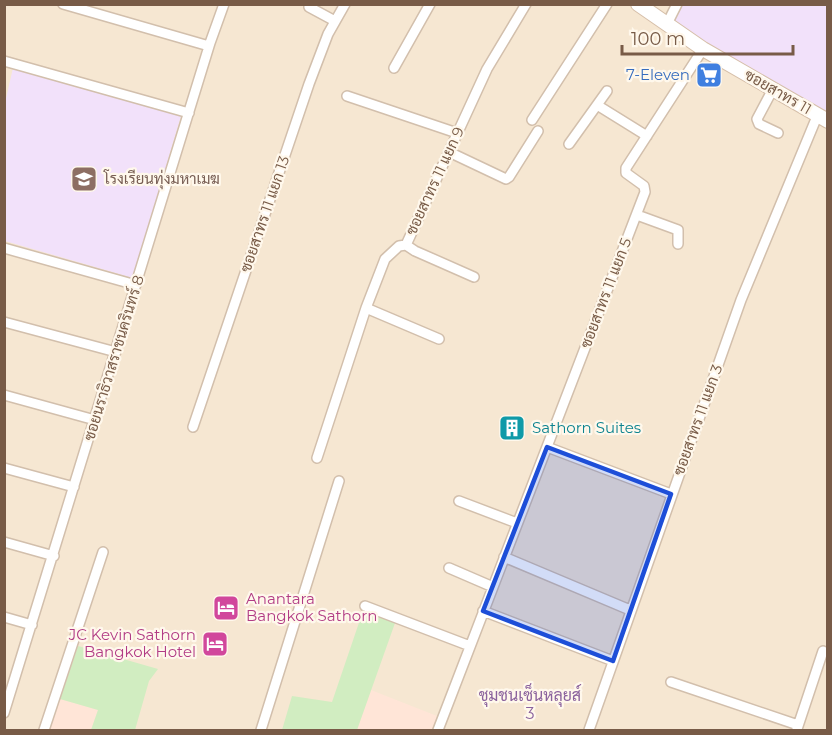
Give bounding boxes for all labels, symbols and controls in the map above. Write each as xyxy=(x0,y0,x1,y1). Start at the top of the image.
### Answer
scale bar xyxy=(622,18,793,56)
text: 100 m xyxy=(631,28,685,50)
supermarket icon: 7-Eleven xyxy=(694,60,724,90)
place label: 7-Eleven xyxy=(626,65,690,84)
street label: ซอยสาทร 11 xyxy=(741,65,815,118)
street label: ซอยสาทร 11 แยก 9 xyxy=(401,124,468,238)
street label: ซอยสาทร 11 แยก 13 xyxy=(236,153,293,275)
school or university icon: โรงเรียนทุ่งมหาเมฆ xyxy=(69,164,99,194)
place label: โรงเรียนทุ่งมหาเมฆ xyxy=(103,169,220,190)
street label: ซอยสาทร 11 แยก 5 xyxy=(576,235,635,351)
street label: ซอยนราธิวาสราชนครินทร์ 8 xyxy=(79,273,148,443)
street label: ซอยสาทร 11 แยก 3 xyxy=(669,362,726,478)
building icon: Sathorn Suites xyxy=(497,413,527,443)
place label: Sathorn Suites xyxy=(532,418,641,437)
place label: Anantara Bangkok Sathorn xyxy=(246,589,377,625)
hotel icon: Anantara Bangkok Sathorn xyxy=(211,593,241,623)
place label: JC Kevin Sathorn Bangkok Hotel xyxy=(68,625,196,661)
hotel icon: JC Kevin Sathorn Bangkok Hotel xyxy=(200,629,230,659)
district label: ชุมชนเซ็นหลุยส์ 3 xyxy=(479,682,581,723)

